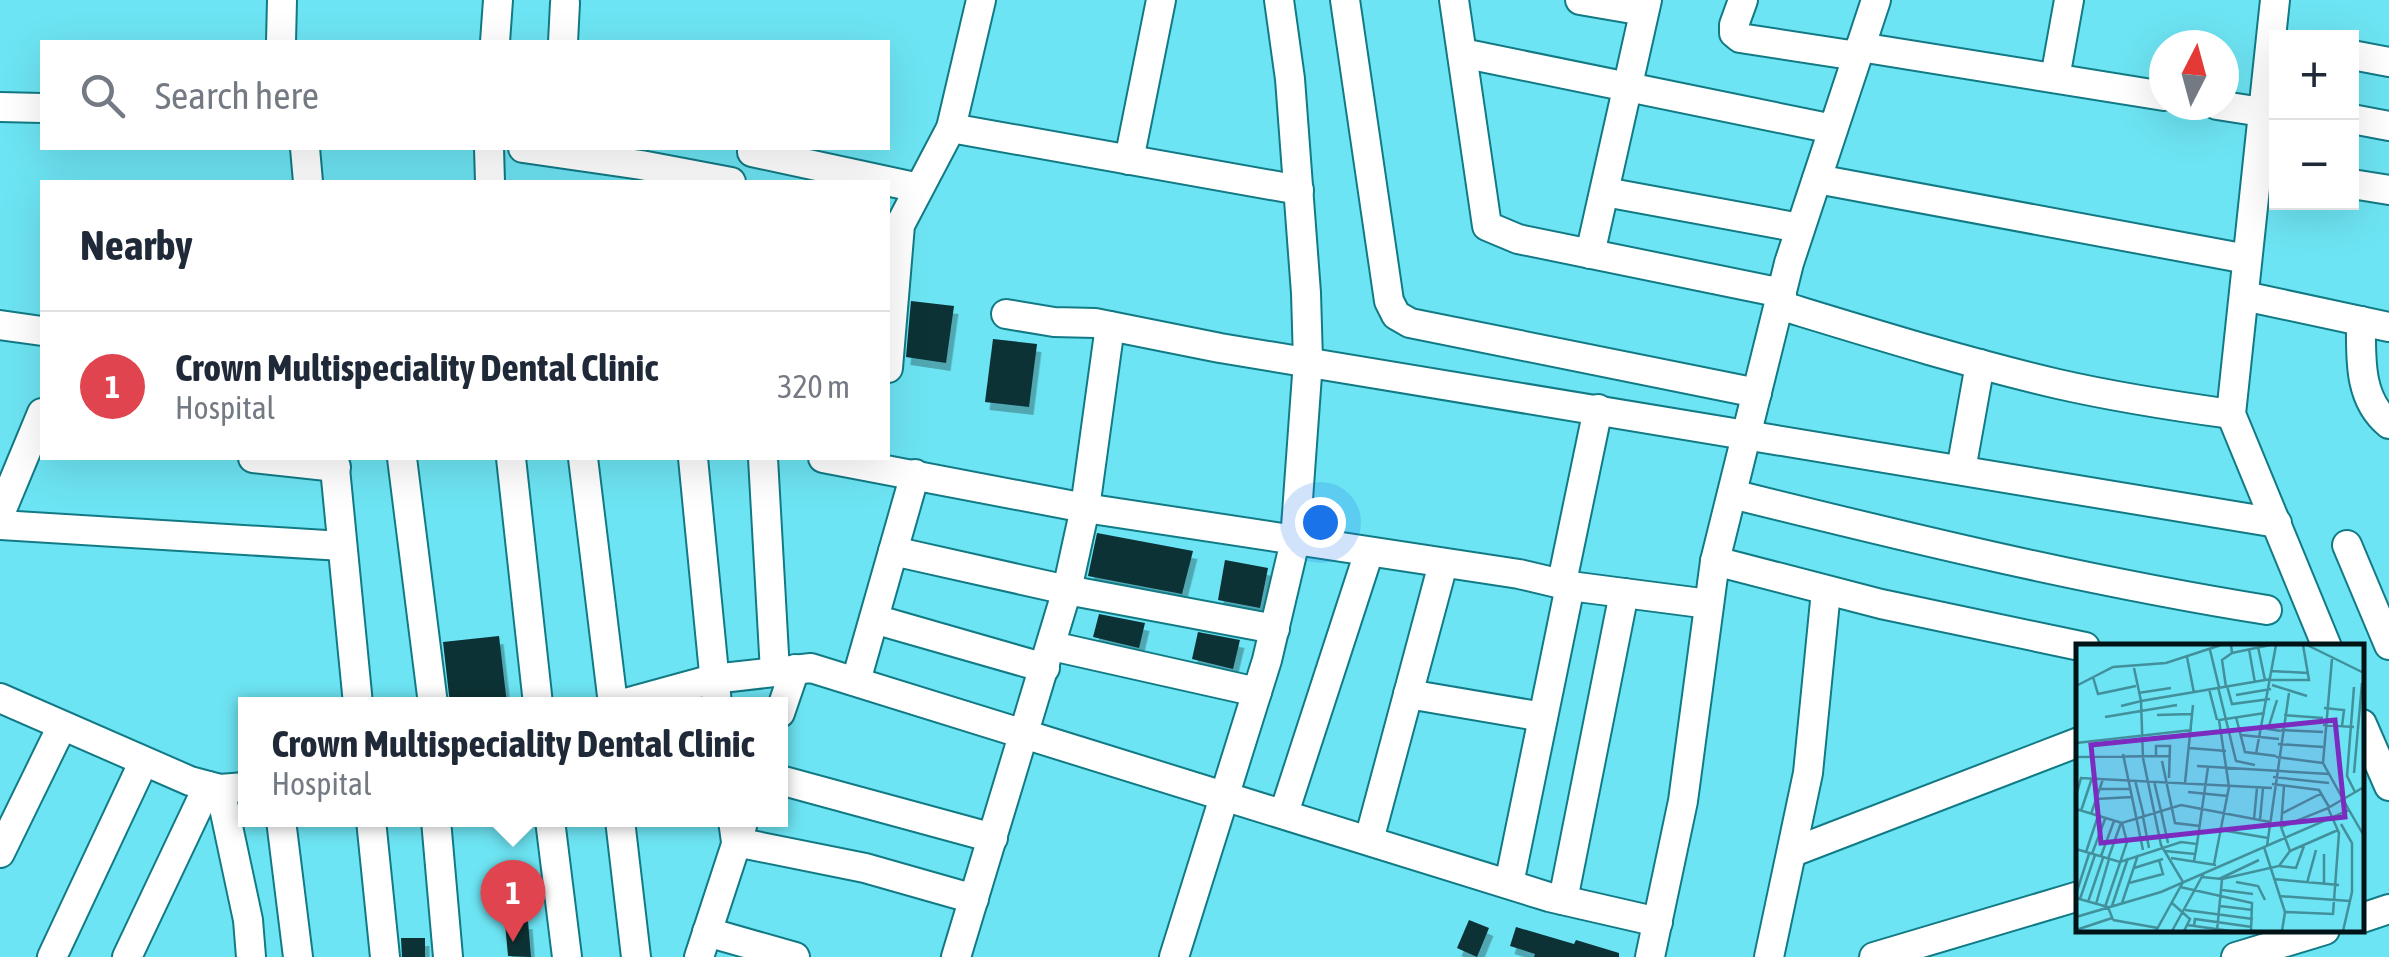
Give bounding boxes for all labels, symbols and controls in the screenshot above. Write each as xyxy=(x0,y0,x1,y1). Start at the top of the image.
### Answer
north arrow xyxy=(2149,30,2239,120)
map controls xyxy=(2269,30,2359,210)
button: + xyxy=(2269,30,2359,120)
search box xyxy=(40,40,890,150)
icon: search xyxy=(75,68,130,123)
text: Search here xyxy=(155,74,319,117)
button: − xyxy=(2269,120,2359,210)
text: Nearby xyxy=(80,221,193,269)
text: Crown Multispeciality Dental Clinic xyxy=(175,346,658,389)
text: 1 xyxy=(105,368,120,405)
text: 320 m xyxy=(777,368,850,405)
text: Hospital xyxy=(175,389,275,426)
your location xyxy=(1295,497,1346,548)
inset map xyxy=(2076,644,2364,932)
popup xyxy=(238,697,788,827)
text: Crown Multispeciality Dental Clinic xyxy=(271,722,755,765)
text: Hospital xyxy=(271,765,371,802)
pin: 1 xyxy=(480,860,546,942)

